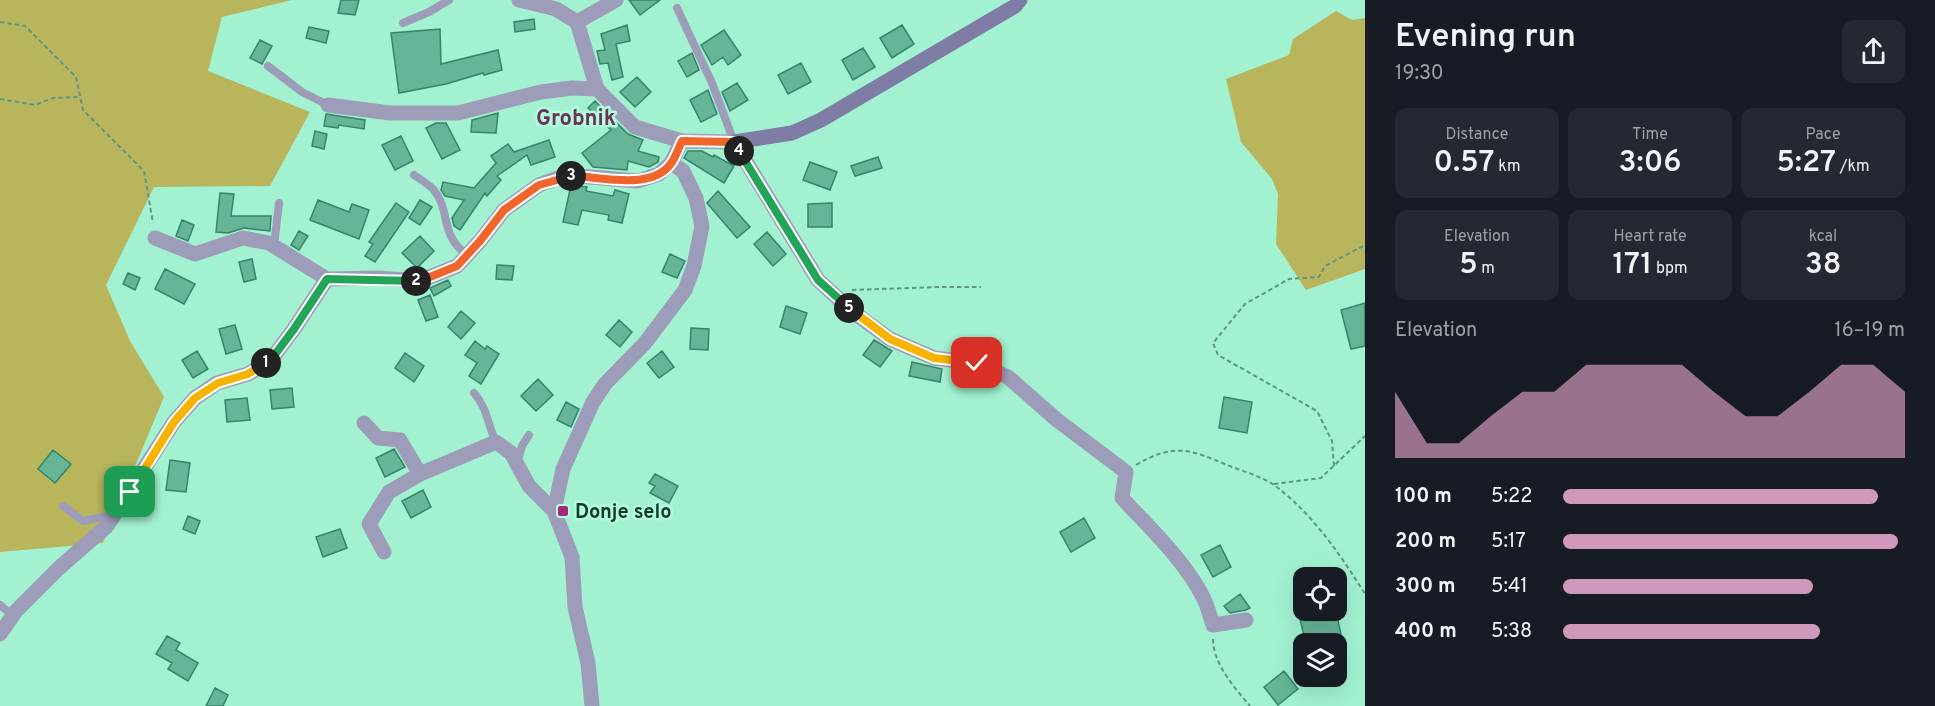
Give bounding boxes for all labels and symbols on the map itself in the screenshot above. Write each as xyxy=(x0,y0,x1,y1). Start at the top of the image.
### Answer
district label: Grobnik xyxy=(536,106,616,133)
pin: 4 xyxy=(724,136,754,166)
pin: 3 xyxy=(556,161,586,191)
pin: 2 xyxy=(401,266,431,296)
pin: 5 xyxy=(834,293,864,323)
pin xyxy=(951,337,1002,388)
pin: 1 xyxy=(251,348,281,378)
pin xyxy=(104,466,155,517)
place label: Donje selo xyxy=(575,500,672,526)
marker: Donje selo xyxy=(556,504,570,518)

